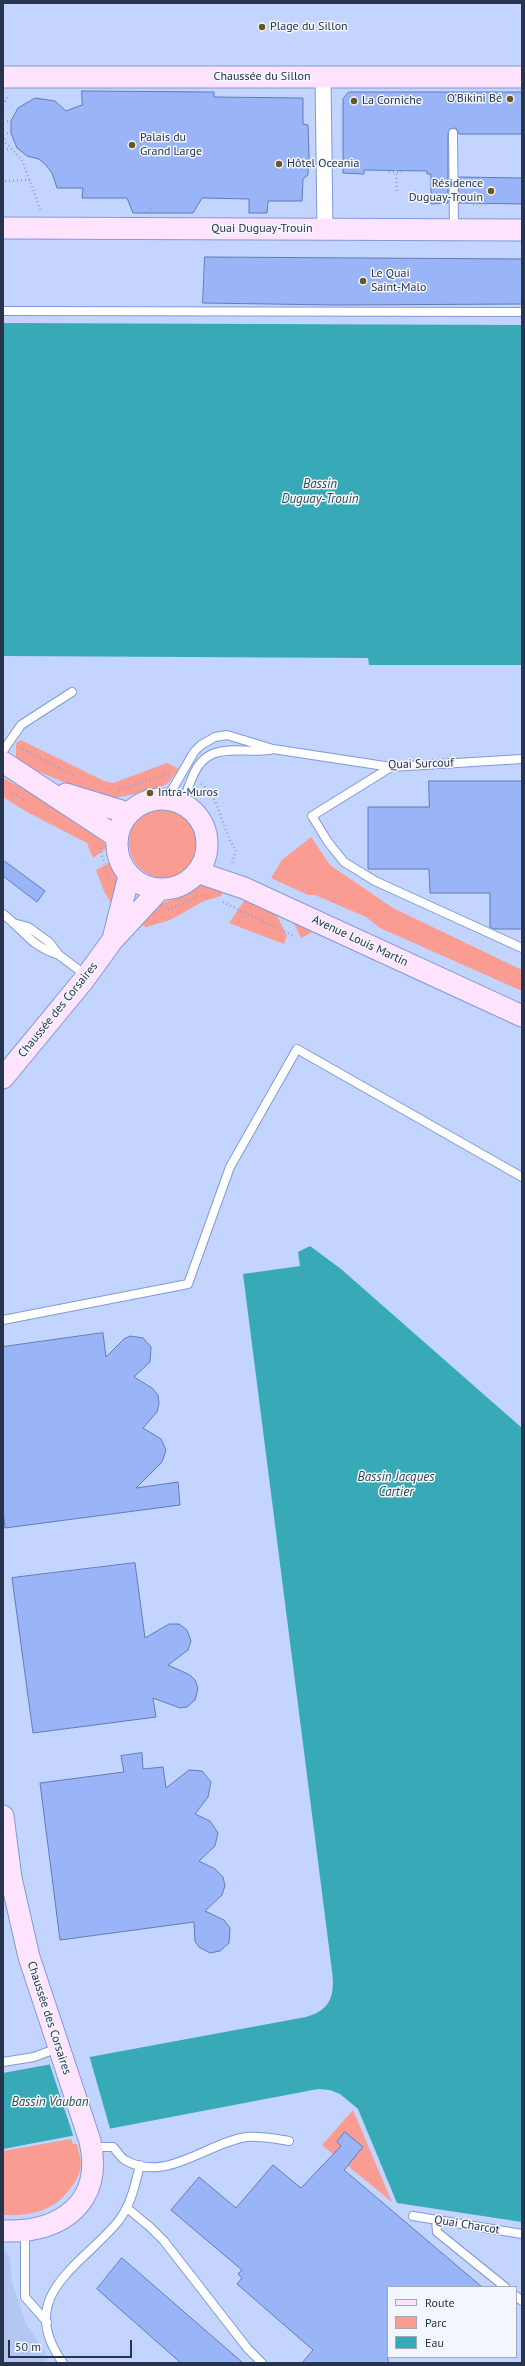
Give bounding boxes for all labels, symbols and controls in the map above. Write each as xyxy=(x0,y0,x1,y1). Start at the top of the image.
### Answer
place label: Plage du Sillon xyxy=(270,20,348,34)
marker: Plage du Sillon xyxy=(257,22,267,32)
street label: Chaussée du Sillon xyxy=(214,70,310,84)
place label: O’Bikini Bé xyxy=(447,92,502,106)
place label: La Corniche xyxy=(362,94,422,108)
marker: O’Bikini Bé xyxy=(505,94,515,104)
marker: La Corniche xyxy=(349,96,359,106)
place label: Palais du Grand Large xyxy=(140,131,202,159)
marker: Palais du Grand Large xyxy=(127,140,137,150)
place label: Hôtel Oceania xyxy=(287,157,359,171)
marker: Hôtel Oceania xyxy=(274,159,284,169)
place label: Résidence Duguay-Trouin xyxy=(409,177,483,205)
marker: Résidence Duguay-Trouin xyxy=(486,186,496,196)
street label: Quai Duguay-Trouin xyxy=(211,222,313,236)
place label: Le Quai Saint-Malo xyxy=(371,267,426,295)
marker: Le Quai Saint-Malo xyxy=(358,276,368,286)
water label: Bassin Duguay-Trouin xyxy=(281,476,359,507)
street label: Quai Surcouf xyxy=(388,756,454,772)
place label: Intra-Muros xyxy=(158,786,218,800)
marker: Intra-Muros xyxy=(145,788,155,798)
street label: Avenue Louis Martin xyxy=(310,912,410,970)
street label: Chaussée des Corsaires xyxy=(15,959,101,1061)
water label: Bassin Jacques Cartier xyxy=(358,1469,434,1500)
street label: Chaussée des Corsaires xyxy=(24,1959,74,2077)
water label: Bassin Vauban xyxy=(12,2094,88,2110)
street label: Quai Charcot xyxy=(433,2213,501,2237)
legend xyxy=(387,2286,517,2358)
text: Route xyxy=(425,2295,455,2310)
text: Parc xyxy=(425,2315,447,2330)
scale bar xyxy=(10,2332,134,2358)
text: Eau xyxy=(425,2335,444,2350)
text: 50 m xyxy=(15,2339,41,2354)

